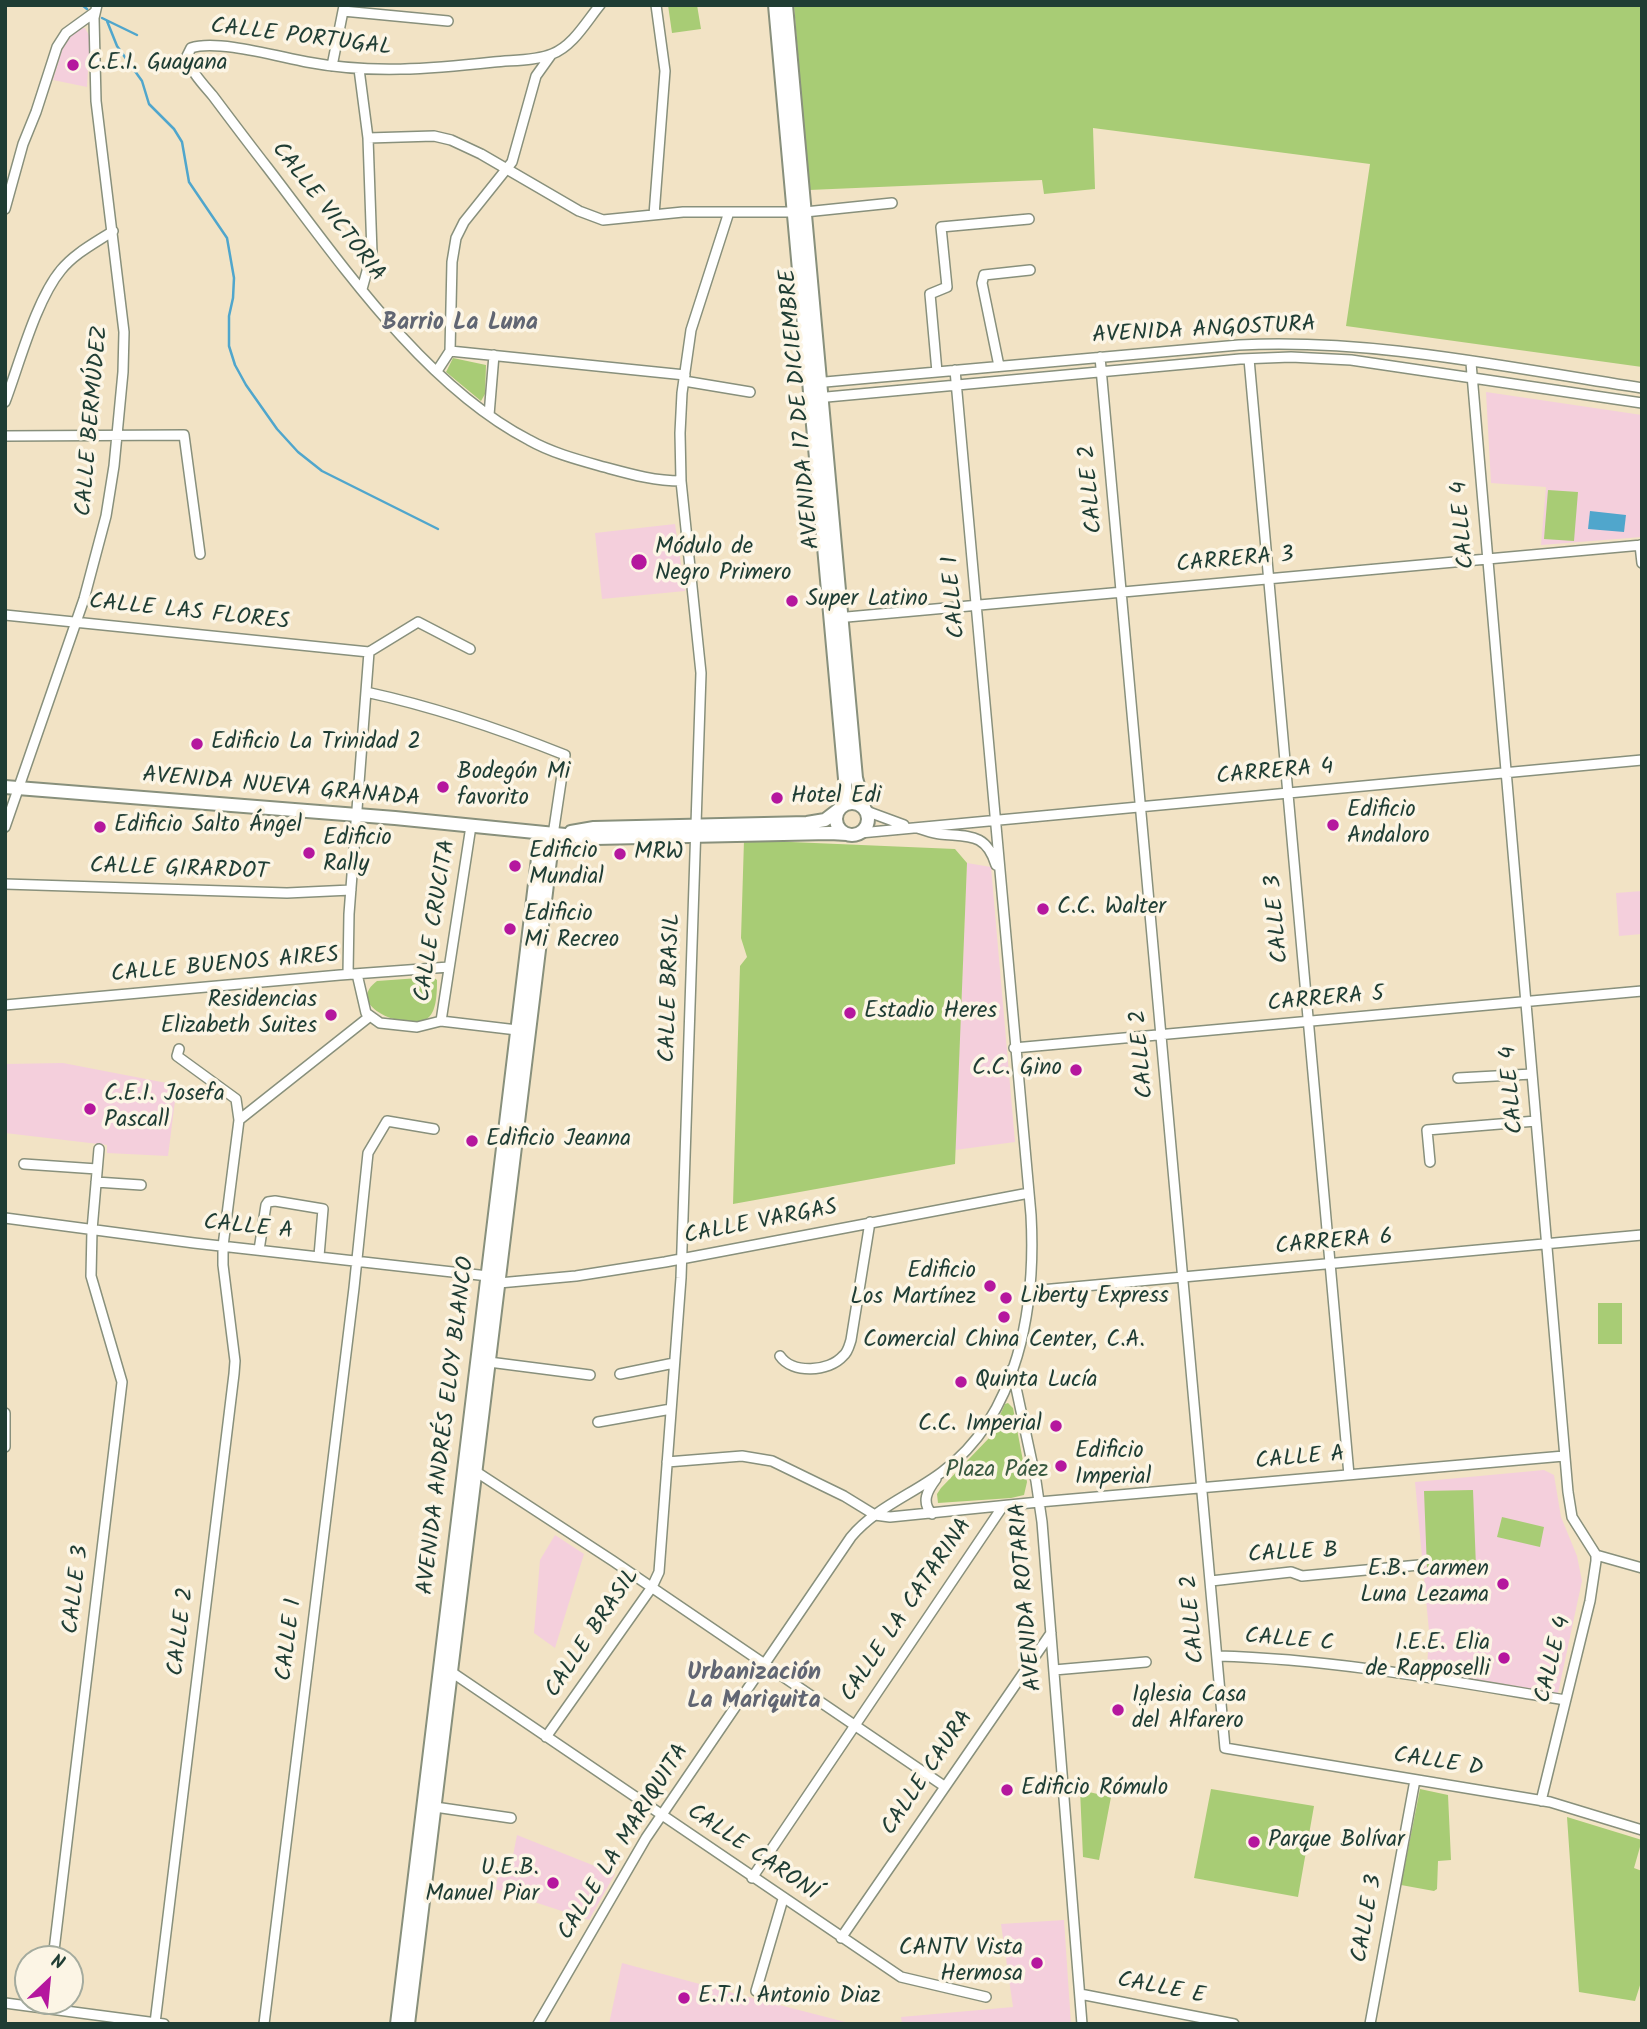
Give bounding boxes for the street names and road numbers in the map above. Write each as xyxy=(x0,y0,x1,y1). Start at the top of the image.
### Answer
street label: CALLE PORTUGAL xyxy=(209,14,393,64)
street label: CALLE VICTORIA xyxy=(264,138,390,288)
street label: AVENIDA 17 DE DICIEMBRE xyxy=(776,268,828,550)
street label: AVENIDA ANGOSTURA xyxy=(1092,312,1316,352)
street label: CALLE BERMÚDEZ xyxy=(72,324,116,518)
street label: CALLE 2 xyxy=(1075,444,1111,534)
street label: CALLE 4 xyxy=(1447,480,1483,570)
street label: CARRERA 3 xyxy=(1175,543,1295,581)
street label: CALLE 1 xyxy=(939,555,973,639)
street label: CALLE LAS FLORES xyxy=(87,590,291,638)
street label: CARRERA 4 xyxy=(1215,755,1335,793)
street label: AVENIDA NUEVA GRANADA xyxy=(141,763,421,815)
street label: CALLE CRUCITA xyxy=(411,838,463,1004)
street label: CALLE GIRARDOT xyxy=(89,854,269,888)
street label: CALLE 3 xyxy=(1261,874,1297,964)
street label: CALLE BRASIL xyxy=(656,913,688,1063)
street label: CALLE BUENOS AIRES xyxy=(110,943,340,991)
street label: CARRERA 5 xyxy=(1266,982,1386,1020)
street label: CALLE 2 xyxy=(1126,1009,1162,1099)
street label: CALLE 4 xyxy=(1496,1045,1532,1135)
street label: CALLE VARGAS xyxy=(682,1196,840,1252)
street label: CALLE A xyxy=(202,1211,294,1247)
street label: CARRERA 6 xyxy=(1274,1225,1394,1263)
street label: AVENIDA ANDRÉS ELOY BLANCO xyxy=(414,1255,482,1597)
street label: CALLE A xyxy=(1254,1442,1346,1478)
street label: AVENIDA ROTARIA xyxy=(1006,1502,1050,1692)
street label: CALLE LA CATARINA xyxy=(836,1514,980,1708)
street label: CALLE B xyxy=(1247,1539,1339,1571)
street label: CALLE 3 xyxy=(59,1544,97,1636)
street label: CALLE BRASIL xyxy=(541,1564,647,1704)
street label: CALLE 2 xyxy=(1177,1574,1213,1664)
street label: CALLE 2 xyxy=(164,1586,202,1678)
street label: CALLE 1 xyxy=(272,1597,310,1683)
street label: CALLE 4 xyxy=(1531,1614,1579,1706)
street label: CALLE C xyxy=(1243,1624,1335,1660)
street label: CALLE CAURA xyxy=(877,1706,981,1842)
street label: CALLE LA MARIQUITA xyxy=(553,1740,697,1946)
street label: CALLE D xyxy=(1391,1743,1485,1785)
street label: CALLE CARONÍ xyxy=(681,1800,823,1908)
street label: CALLE 3 xyxy=(1348,1873,1390,1965)
street label: CALLE E xyxy=(1115,1968,1207,2012)

